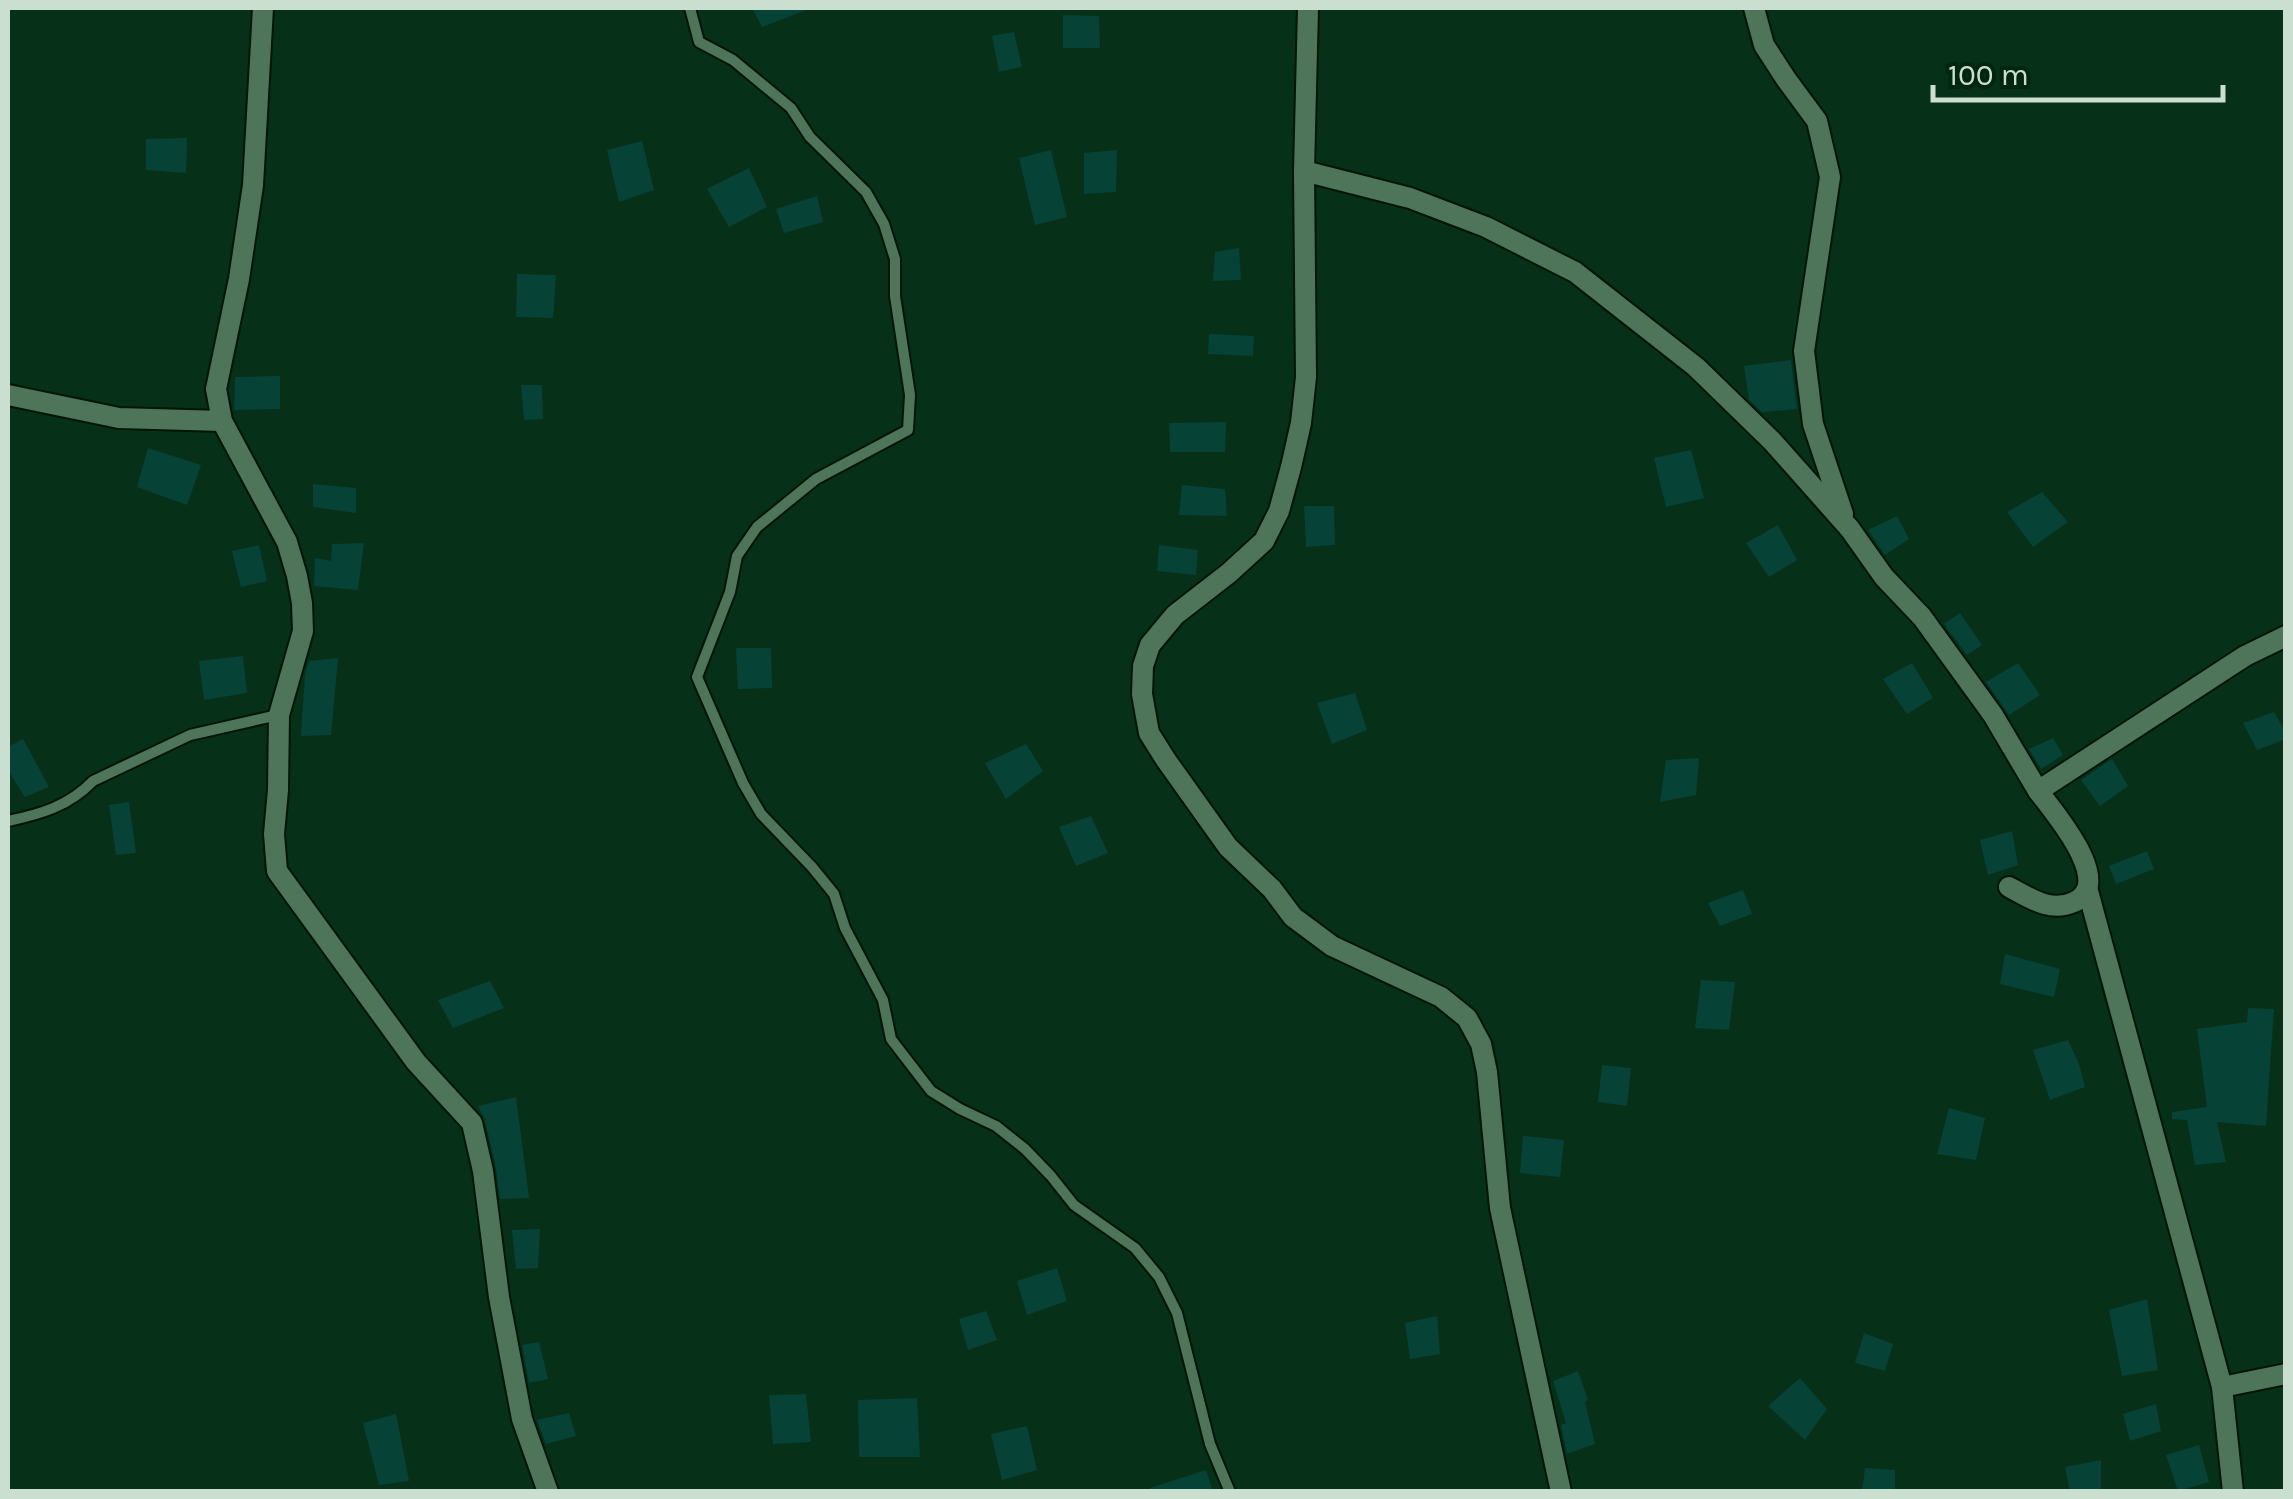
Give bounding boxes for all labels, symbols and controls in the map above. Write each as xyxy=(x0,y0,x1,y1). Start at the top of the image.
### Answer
scale bar xyxy=(1933,40,2223,102)
text: 100 m xyxy=(1948,57,2029,93)

